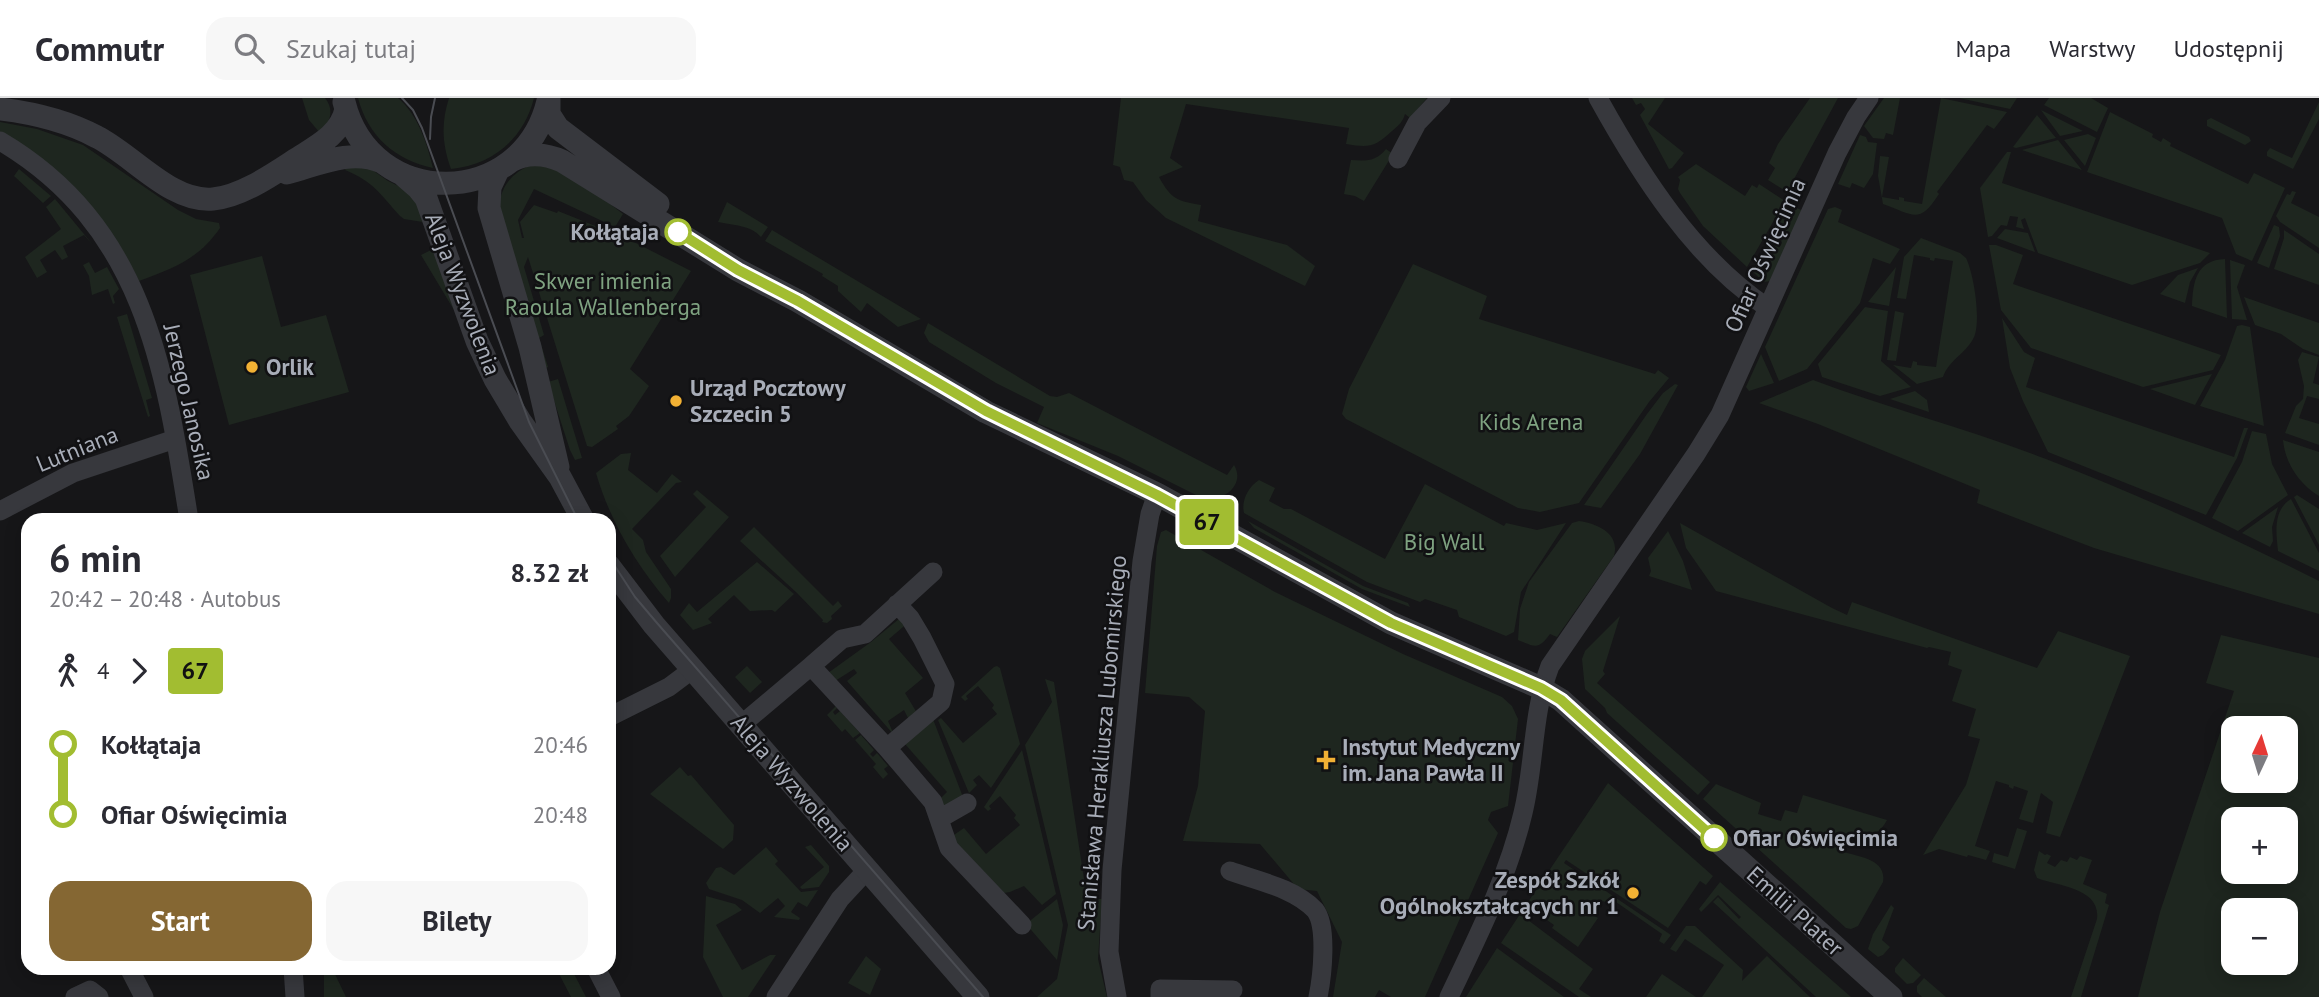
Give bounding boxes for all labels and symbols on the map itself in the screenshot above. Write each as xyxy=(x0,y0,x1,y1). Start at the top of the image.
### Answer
street label: Ofiar Oświęcimia xyxy=(1717,173,1812,337)
street label: Aleja Wyzwolenia xyxy=(419,208,508,379)
place label: Kołłątaja xyxy=(570,217,659,246)
marker: Kołłątaja xyxy=(665,219,691,245)
park label: Skwer imienia Raoula Wallenberga xyxy=(505,266,701,321)
street label: Jerzego Janosika xyxy=(157,320,222,483)
place label: Orlik xyxy=(266,352,314,381)
marker: Orlik xyxy=(244,359,260,375)
place label: Urząd Pocztowy Szczecin 5 xyxy=(690,373,847,428)
marker: Urząd Pocztowy Szczecin 5 xyxy=(668,393,684,409)
park label: Kids Arena xyxy=(1479,407,1583,436)
street label: Lutniana xyxy=(32,419,122,478)
line badge: 67 xyxy=(1176,499,1238,545)
park label: Big Wall xyxy=(1404,527,1485,556)
street label: Stanisława Herakliusza Lubomirskiego xyxy=(1071,554,1132,932)
street label: Aleja Wyzwolenia xyxy=(725,708,860,857)
north arrow xyxy=(2221,716,2298,793)
place label: Instytut Medyczny im. Jana Pawła II xyxy=(1342,732,1521,787)
marker: Instytut Medyczny im. Jana Pawła II xyxy=(1316,750,1336,770)
place label: Ofiar Oświęcimia xyxy=(1733,823,1898,852)
marker: Ofiar Oświęcimia xyxy=(1701,825,1727,851)
street label: Emilii Plater xyxy=(1741,860,1850,962)
place label: Zespół Szkół Ogólnokształcących nr 1 xyxy=(1380,865,1620,920)
marker: Zespół Szkół Ogólnokształcących nr 1 xyxy=(1625,885,1641,901)

